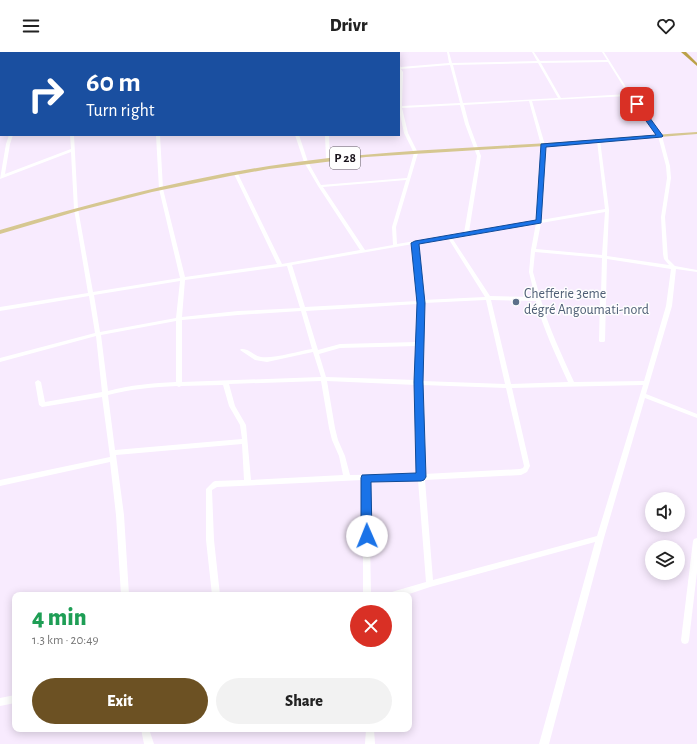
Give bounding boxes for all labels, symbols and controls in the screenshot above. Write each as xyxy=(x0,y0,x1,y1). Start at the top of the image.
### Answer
icon: menu xyxy=(20,15,42,37)
icon: heart xyxy=(655,15,677,37)
text: Drivr xyxy=(330,17,367,35)
icon: right xyxy=(20,68,72,120)
text: 60 m xyxy=(86,69,141,97)
pin xyxy=(620,87,654,121)
icon: arrive xyxy=(626,93,648,115)
text: Turn right xyxy=(86,102,155,120)
road number: P 28 xyxy=(330,147,360,169)
place label: Chefferie 3eme dégré Angoumati-nord xyxy=(524,287,649,317)
marker: Chefferie 3eme dégré Angoumati-nord xyxy=(511,297,521,307)
map controls xyxy=(645,492,685,580)
button: sound xyxy=(645,492,685,532)
position arrow xyxy=(346,515,388,557)
button: layers xyxy=(645,540,685,580)
button: close xyxy=(350,605,392,647)
text: 4 min xyxy=(32,606,87,630)
text: 1.3 km · 20:49 xyxy=(32,634,99,647)
button: Exit xyxy=(32,678,208,724)
button: Share xyxy=(216,678,392,724)

